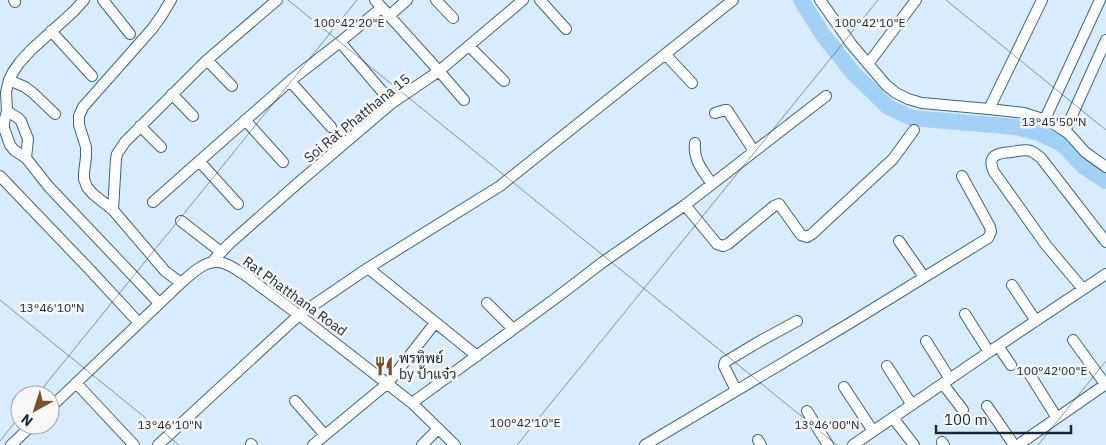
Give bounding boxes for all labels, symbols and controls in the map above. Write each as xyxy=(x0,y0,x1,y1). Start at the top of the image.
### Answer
text: 100°42'20"E xyxy=(314,15,384,30)
text: 100°42'10"E xyxy=(835,15,905,30)
street label: Soi Rat Phatthana 15 xyxy=(300,70,414,166)
text: 13°45'50"N xyxy=(1021,114,1087,129)
street label: Rat Phatthana Road xyxy=(239,252,351,340)
text: 13°46'10"N xyxy=(19,300,85,315)
place label: พรทิพย์ by ป้าแจ๋ว xyxy=(399,349,456,383)
restaurant icon: พรทิพย์ by ป้าแจ๋ว xyxy=(373,355,395,377)
text: 100°42'00"E xyxy=(1017,363,1087,378)
north arrow xyxy=(10,385,60,435)
scale bar xyxy=(936,402,1071,434)
text: N xyxy=(17,410,36,430)
text: 100 m xyxy=(944,410,988,429)
text: 100°42'10"E xyxy=(490,415,560,430)
text: 13°46'10"N xyxy=(137,417,203,432)
text: 13°46'00"N xyxy=(794,417,860,432)

